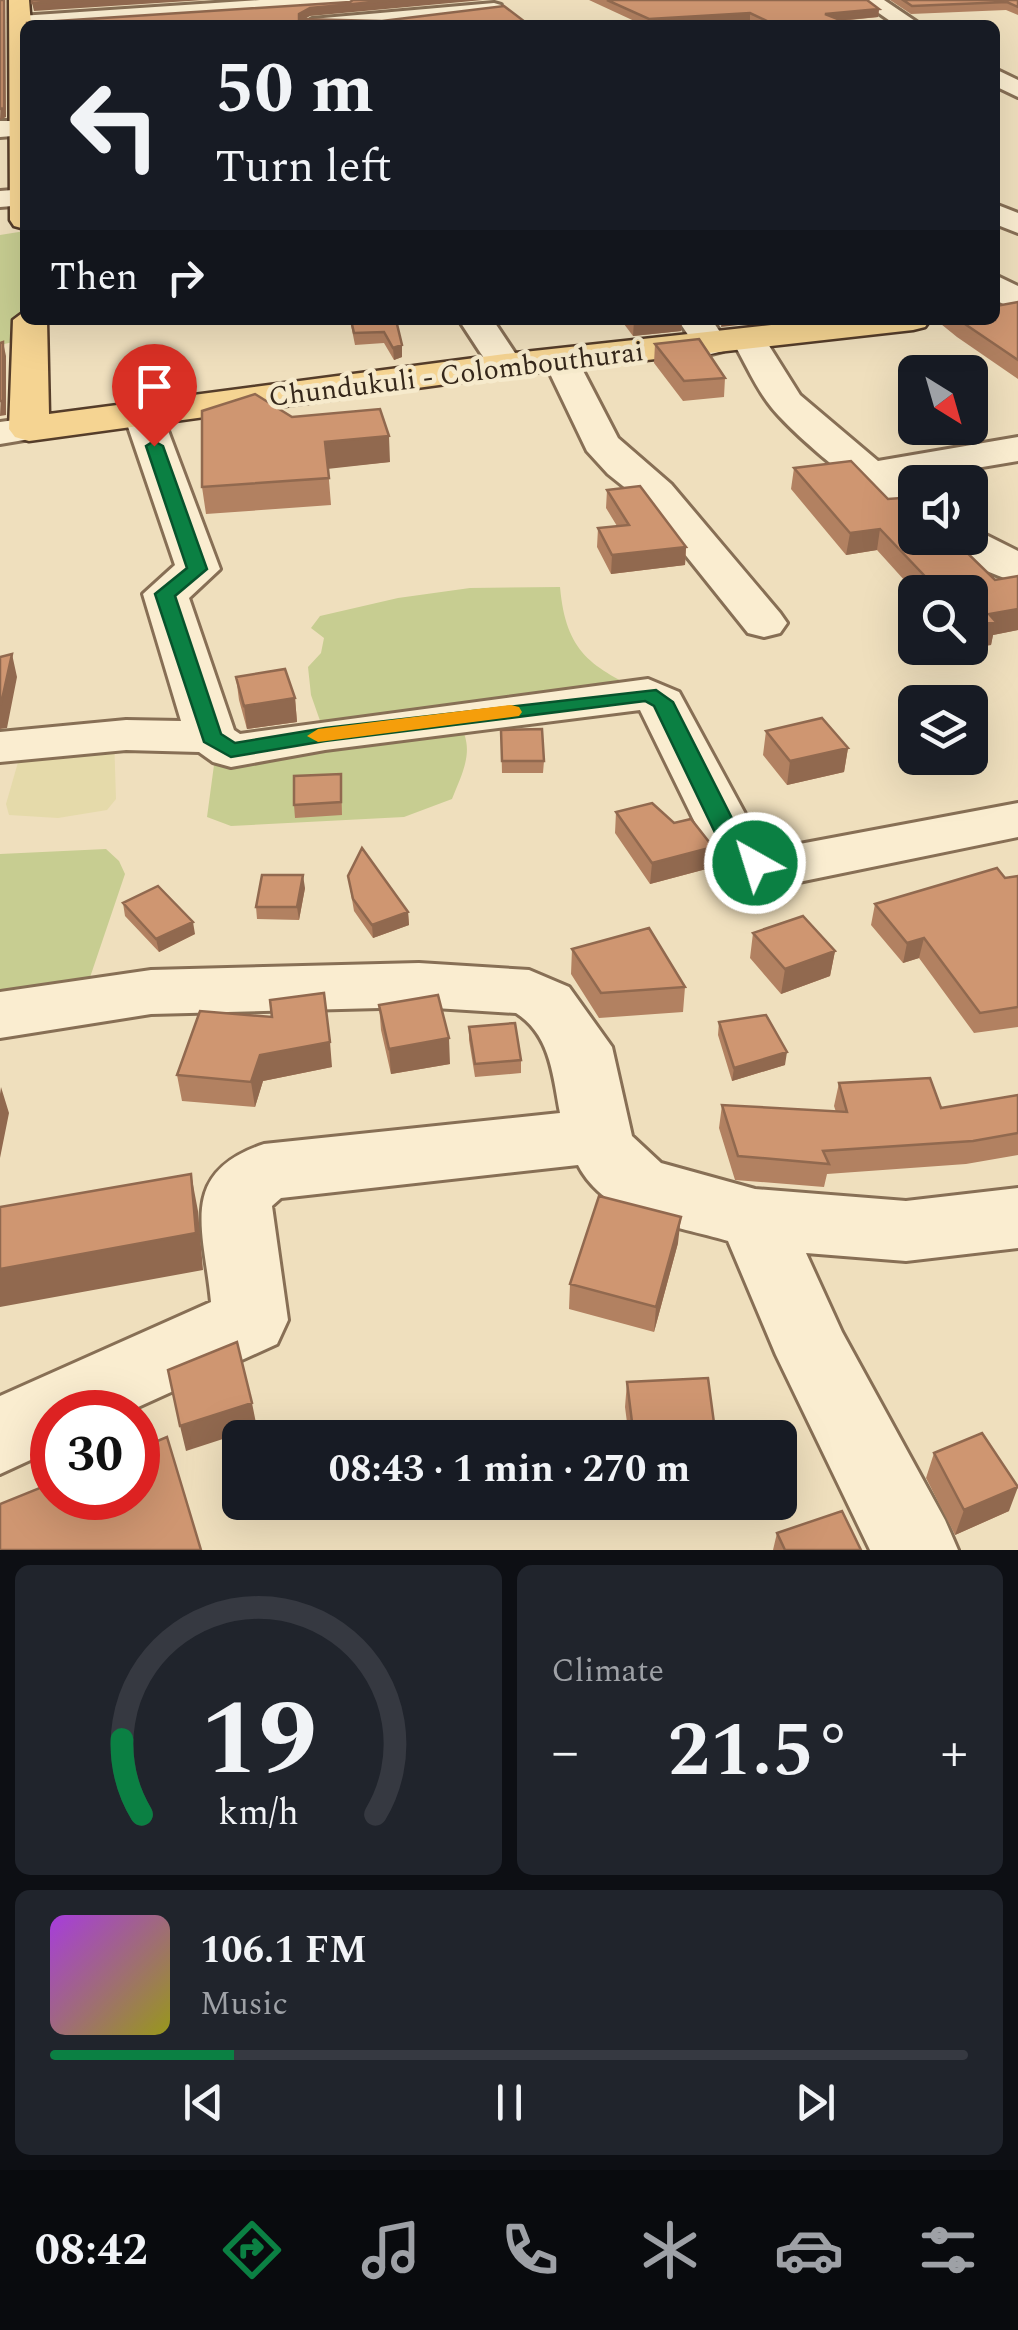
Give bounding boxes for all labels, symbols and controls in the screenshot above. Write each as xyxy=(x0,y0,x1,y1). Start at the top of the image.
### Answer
text: 50 m xyxy=(215,37,374,143)
icon: left xyxy=(50,60,180,190)
text: Turn left xyxy=(215,133,392,202)
text: Then xyxy=(50,249,138,307)
icon: right xyxy=(158,250,213,305)
street label: Chundukuli - Colombouthurai xyxy=(266,330,646,419)
pin xyxy=(112,344,197,447)
north arrow xyxy=(898,355,988,445)
map controls xyxy=(898,355,988,775)
icon: arrive xyxy=(127,359,182,414)
button: sound xyxy=(898,465,988,555)
button: search xyxy=(898,575,988,665)
button: layers xyxy=(898,685,988,775)
position arrow xyxy=(703,811,807,915)
speed limit sign: 30 xyxy=(30,1390,160,1520)
text: 08:43 · 1 min · 270 m xyxy=(329,1441,690,1499)
text: Climate xyxy=(552,1647,664,1696)
text: 19 xyxy=(200,1662,317,1820)
text: 21.5° xyxy=(668,1695,852,1809)
text: − xyxy=(552,1711,579,1794)
text: + xyxy=(940,1711,968,1794)
text: km/h xyxy=(218,1786,298,1841)
text: 106.1 FM xyxy=(200,1922,367,1980)
text: Music xyxy=(200,1980,288,2029)
icon: previous xyxy=(176,2075,231,2130)
icon: pause xyxy=(482,2075,537,2130)
icon: next xyxy=(788,2075,843,2130)
icon: directions xyxy=(217,2215,287,2285)
icon: music xyxy=(356,2215,426,2285)
icon: phone xyxy=(495,2215,565,2285)
icon: climate xyxy=(635,2215,705,2285)
icon: car xyxy=(774,2215,844,2285)
icon: filters xyxy=(913,2215,983,2285)
text: 08:42 xyxy=(35,2216,148,2285)

